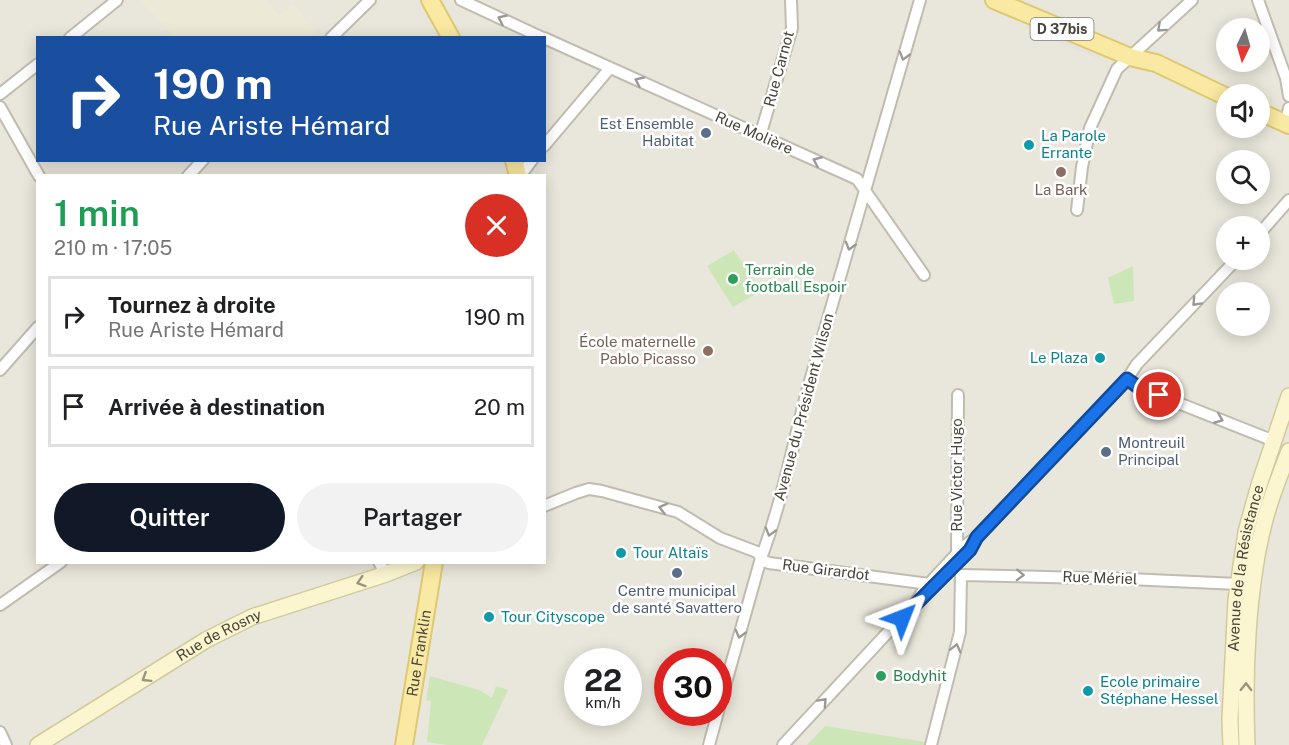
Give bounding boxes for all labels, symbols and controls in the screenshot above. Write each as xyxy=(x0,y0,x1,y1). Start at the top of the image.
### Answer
one-way arrow xyxy=(498,14,509,26)
road number: D 37bis xyxy=(1030,18,1094,40)
north arrow xyxy=(1216,18,1270,72)
map controls xyxy=(1216,18,1270,336)
one-way arrow xyxy=(1157,21,1168,32)
street label: Rue Carnot xyxy=(760,29,797,109)
one-way arrow xyxy=(899,50,911,61)
text: 190 m xyxy=(153,59,273,108)
icon: right xyxy=(54,60,132,138)
one-way arrow xyxy=(634,77,645,89)
button: sound xyxy=(1216,84,1270,138)
street label: Rue Molière xyxy=(713,108,796,157)
text: Rue Ariste Hémard xyxy=(153,109,390,141)
place label: Est Ensemble Habitat xyxy=(600,115,694,149)
marker: Est Ensemble Habitat xyxy=(699,126,713,140)
place label: La Parole Errante xyxy=(1041,127,1106,161)
marker: La Parole Errante xyxy=(1022,138,1036,152)
button: search xyxy=(1216,150,1270,204)
one-way arrow xyxy=(812,156,823,168)
marker: La Bark xyxy=(1054,165,1068,179)
place label: La Bark xyxy=(1035,181,1088,198)
text: 1 min xyxy=(54,192,140,234)
button: close xyxy=(465,194,528,257)
button: + xyxy=(1216,216,1270,270)
text: 210 m · 17:05 xyxy=(54,236,172,260)
one-way arrow xyxy=(845,240,857,251)
place label: Terrain de football Espoir xyxy=(745,261,847,295)
marker: Terrain de football Espoir xyxy=(726,272,740,286)
button: − xyxy=(1216,282,1270,336)
text: Tournez à droite xyxy=(108,292,276,318)
one-way arrow xyxy=(1192,295,1203,306)
icon: right xyxy=(57,300,90,333)
text: 190 m xyxy=(465,304,525,330)
street label: Avenue du Président Wilson xyxy=(770,311,837,502)
text: Rue Ariste Hémard xyxy=(108,318,284,342)
place label: École maternelle Pablo Picasso xyxy=(579,333,696,367)
marker: École maternelle Pablo Picasso xyxy=(701,344,715,358)
place label: Le Plaza xyxy=(1030,349,1088,366)
marker: Le Plaza xyxy=(1093,351,1107,365)
pin xyxy=(1133,369,1184,420)
icon: arrive xyxy=(1142,378,1175,411)
icon: arrive xyxy=(57,390,90,423)
text: Arrivée à destination xyxy=(108,394,325,420)
text: 20 m xyxy=(474,394,525,420)
one-way arrow xyxy=(1212,412,1223,424)
street label: Rue Victor Hugo xyxy=(948,418,965,532)
place label: Montreuil Principal xyxy=(1118,434,1185,468)
marker: Montreuil Principal xyxy=(1099,445,1113,459)
button: Quitter xyxy=(54,483,285,552)
button: Partager xyxy=(297,483,528,552)
street label: Avenue de la Résistance xyxy=(1224,483,1267,652)
one-way arrow xyxy=(659,503,669,515)
one-way arrow xyxy=(764,527,777,537)
place label: Tour Altaïs xyxy=(633,544,708,561)
marker: Tour Altaïs xyxy=(614,546,628,560)
street label: Rue Girardot xyxy=(781,556,871,583)
marker: Centre municipal de santé Savattero xyxy=(670,566,684,580)
street label: Rue Mériel xyxy=(1062,568,1138,587)
one-way arrow xyxy=(1015,569,1024,582)
one-way arrow xyxy=(356,575,367,587)
place label: Centre municipal de santé Savattero xyxy=(612,582,742,616)
position arrow xyxy=(870,586,934,650)
street label: Rue de Rosny xyxy=(173,606,263,664)
place label: Tour Cityscope xyxy=(501,608,605,625)
street label: Rue Franklin xyxy=(403,609,434,698)
marker: Tour Cityscope xyxy=(482,610,496,624)
one-way arrow xyxy=(734,629,747,639)
one-way arrow xyxy=(948,643,961,653)
speed limit sign: 30 xyxy=(654,648,732,726)
text: 22 xyxy=(584,662,622,698)
place label: Bodyhit xyxy=(893,667,947,684)
marker: Bodyhit xyxy=(874,669,888,683)
one-way arrow xyxy=(142,671,153,682)
place label: Ecole primaire Stéphane Hessel xyxy=(1100,673,1218,707)
one-way arrow xyxy=(1240,682,1252,691)
marker: Ecole primaire Stéphane Hessel xyxy=(1081,684,1095,698)
text: km/h xyxy=(585,694,621,711)
one-way arrow xyxy=(816,699,827,710)

